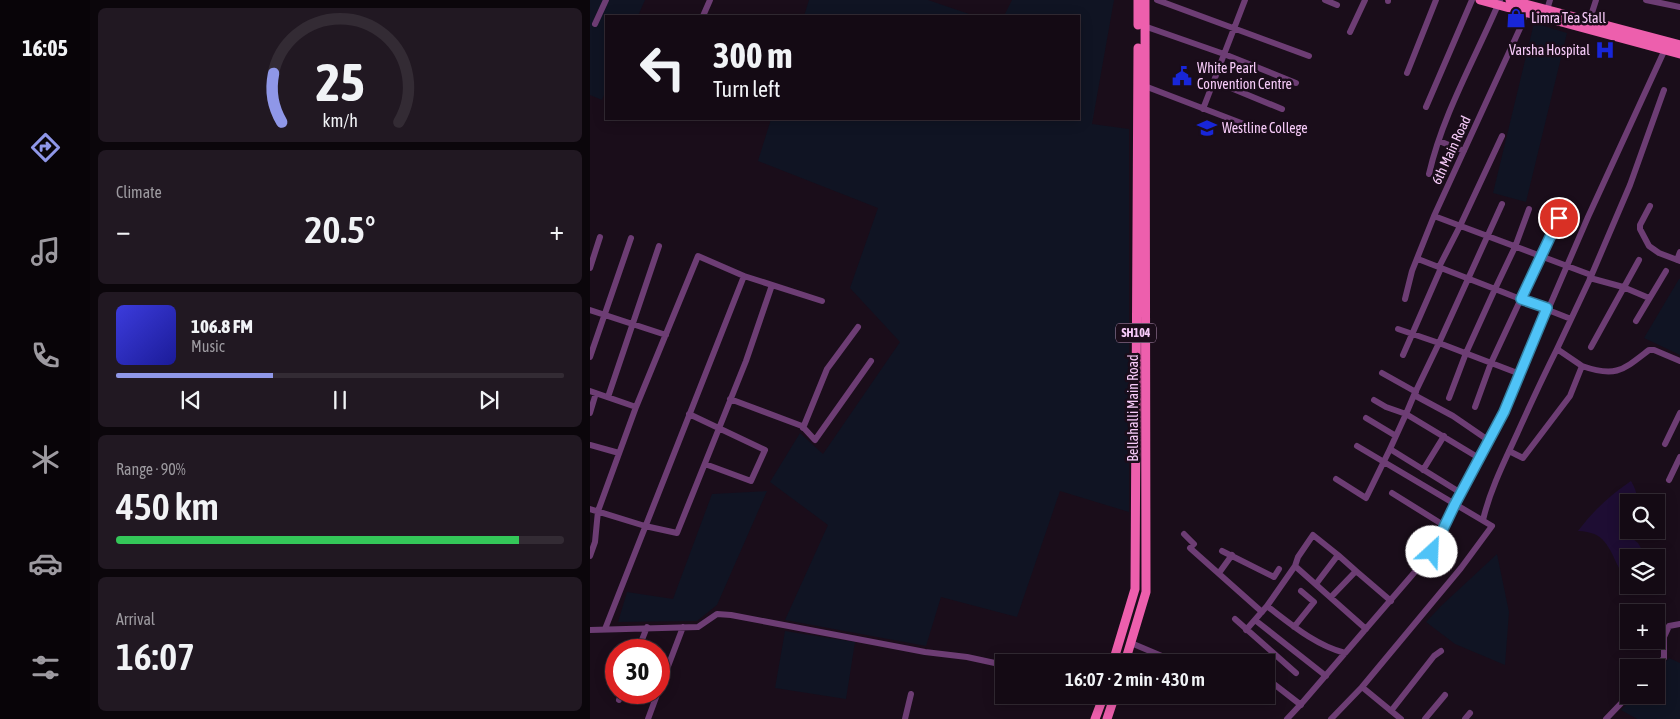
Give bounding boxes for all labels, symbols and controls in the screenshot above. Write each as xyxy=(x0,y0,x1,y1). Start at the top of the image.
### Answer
shop icon: Limra Tea Stall xyxy=(1505,7,1527,29)
place label: Limra Tea Stall xyxy=(1531,10,1606,26)
text: 16:05 xyxy=(22,35,68,61)
icon: left xyxy=(630,35,695,100)
text: 300 m xyxy=(713,35,792,75)
hospital icon: Varsha Hospital xyxy=(1594,39,1616,61)
place label: Varsha Hospital xyxy=(1509,42,1590,58)
text: 25 xyxy=(316,52,364,112)
place label: White Pearl Convention Centre xyxy=(1197,60,1292,92)
public building icon: White Pearl Convention Centre xyxy=(1171,65,1193,87)
text: Turn left xyxy=(713,76,780,102)
text: km/h xyxy=(322,110,358,131)
street label: 6th Main Road xyxy=(1428,113,1474,187)
school or university icon: Westline College xyxy=(1196,117,1218,139)
place label: Westline College xyxy=(1222,120,1308,136)
icon: directions xyxy=(28,130,63,165)
text: Climate xyxy=(116,183,162,201)
pin xyxy=(1538,197,1580,239)
icon: arrive xyxy=(1545,204,1573,232)
text: 20.5° xyxy=(305,208,375,251)
text: − xyxy=(116,214,131,246)
text: + xyxy=(549,214,564,246)
icon: music xyxy=(28,234,63,269)
text: 106.8 FM xyxy=(191,315,253,337)
road number: SH104 xyxy=(1116,323,1156,342)
text: Music xyxy=(191,337,225,355)
icon: phone xyxy=(28,338,63,373)
street label: Bellahalli Main Road xyxy=(1125,354,1141,462)
icon: previous xyxy=(177,386,205,414)
icon: pause xyxy=(326,386,354,414)
icon: next xyxy=(475,386,503,414)
icon: climate xyxy=(28,442,63,477)
text: Range · 90% xyxy=(116,460,186,478)
text: 450 km xyxy=(116,485,219,528)
map controls xyxy=(1620,494,1665,704)
button: search xyxy=(1620,494,1665,539)
position arrow xyxy=(1405,525,1457,577)
icon: car xyxy=(28,546,63,581)
button: layers xyxy=(1620,549,1665,594)
button: + xyxy=(1620,604,1665,649)
text: Arrival xyxy=(116,610,155,628)
text: 16:07 xyxy=(116,635,195,678)
speed limit sign: 30 xyxy=(605,639,670,704)
icon: filters xyxy=(28,650,63,685)
button: − xyxy=(1620,659,1665,704)
text: 16:07 · 2 min · 430 m xyxy=(1065,668,1205,690)

